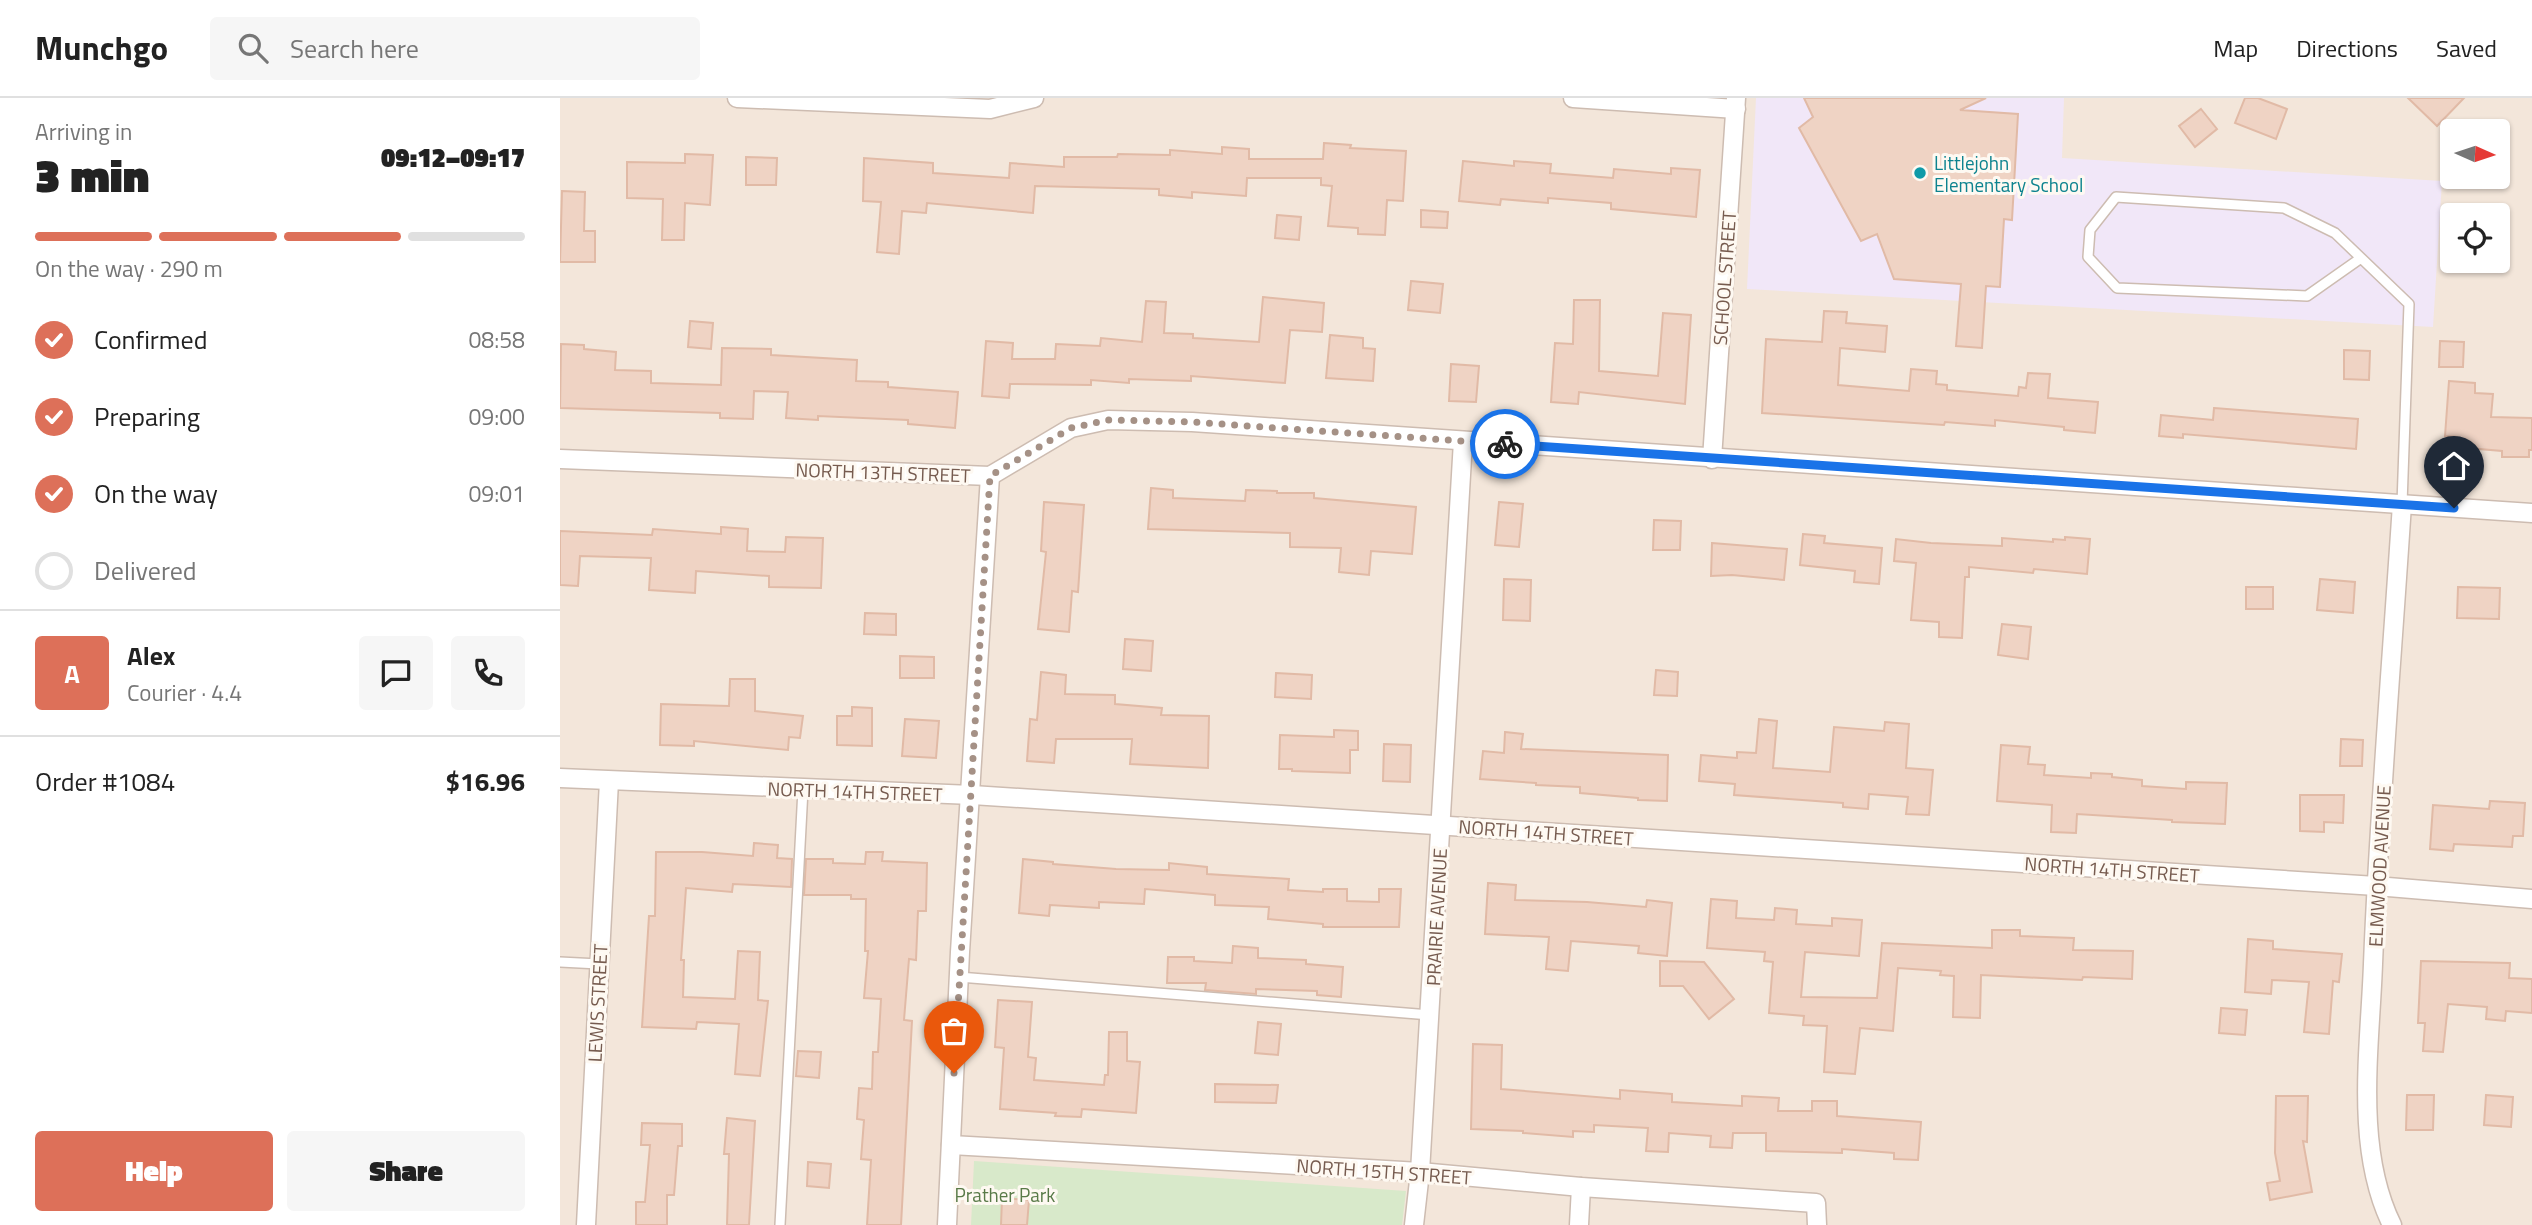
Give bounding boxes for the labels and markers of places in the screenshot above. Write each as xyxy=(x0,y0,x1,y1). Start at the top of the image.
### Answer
place label: Littlejohn Elementary School xyxy=(1934,148,2083,199)
marker: Littlejohn Elementary School xyxy=(1912,165,1928,181)
pin xyxy=(2424,436,2484,508)
pin xyxy=(924,1001,984,1073)

